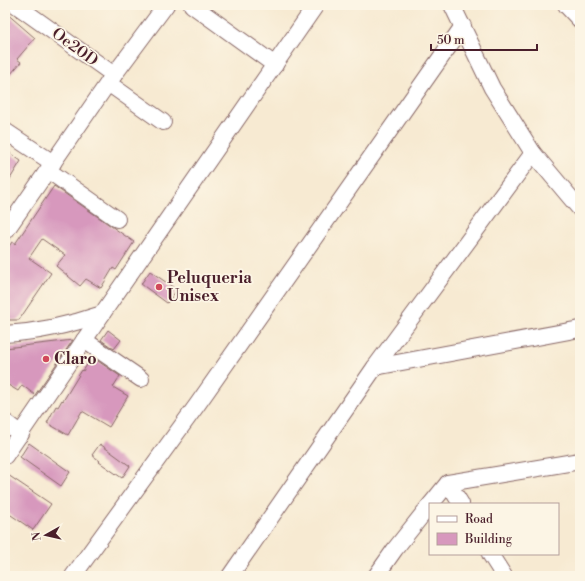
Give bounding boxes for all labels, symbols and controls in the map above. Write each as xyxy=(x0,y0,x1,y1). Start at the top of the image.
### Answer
street label: Oe20D xyxy=(48,23,102,71)
scale bar xyxy=(431,26,537,52)
text: 50 m xyxy=(437,33,465,48)
place label: Peluqueria Unisex xyxy=(167,268,252,306)
marker: Peluqueria Unisex xyxy=(154,282,164,292)
place label: Claro xyxy=(54,349,97,369)
marker: Claro xyxy=(41,354,51,364)
legend xyxy=(429,503,559,555)
text: Road xyxy=(465,512,493,527)
north arrow xyxy=(26,515,66,555)
text: N xyxy=(30,531,45,542)
text: Building xyxy=(464,532,513,547)

